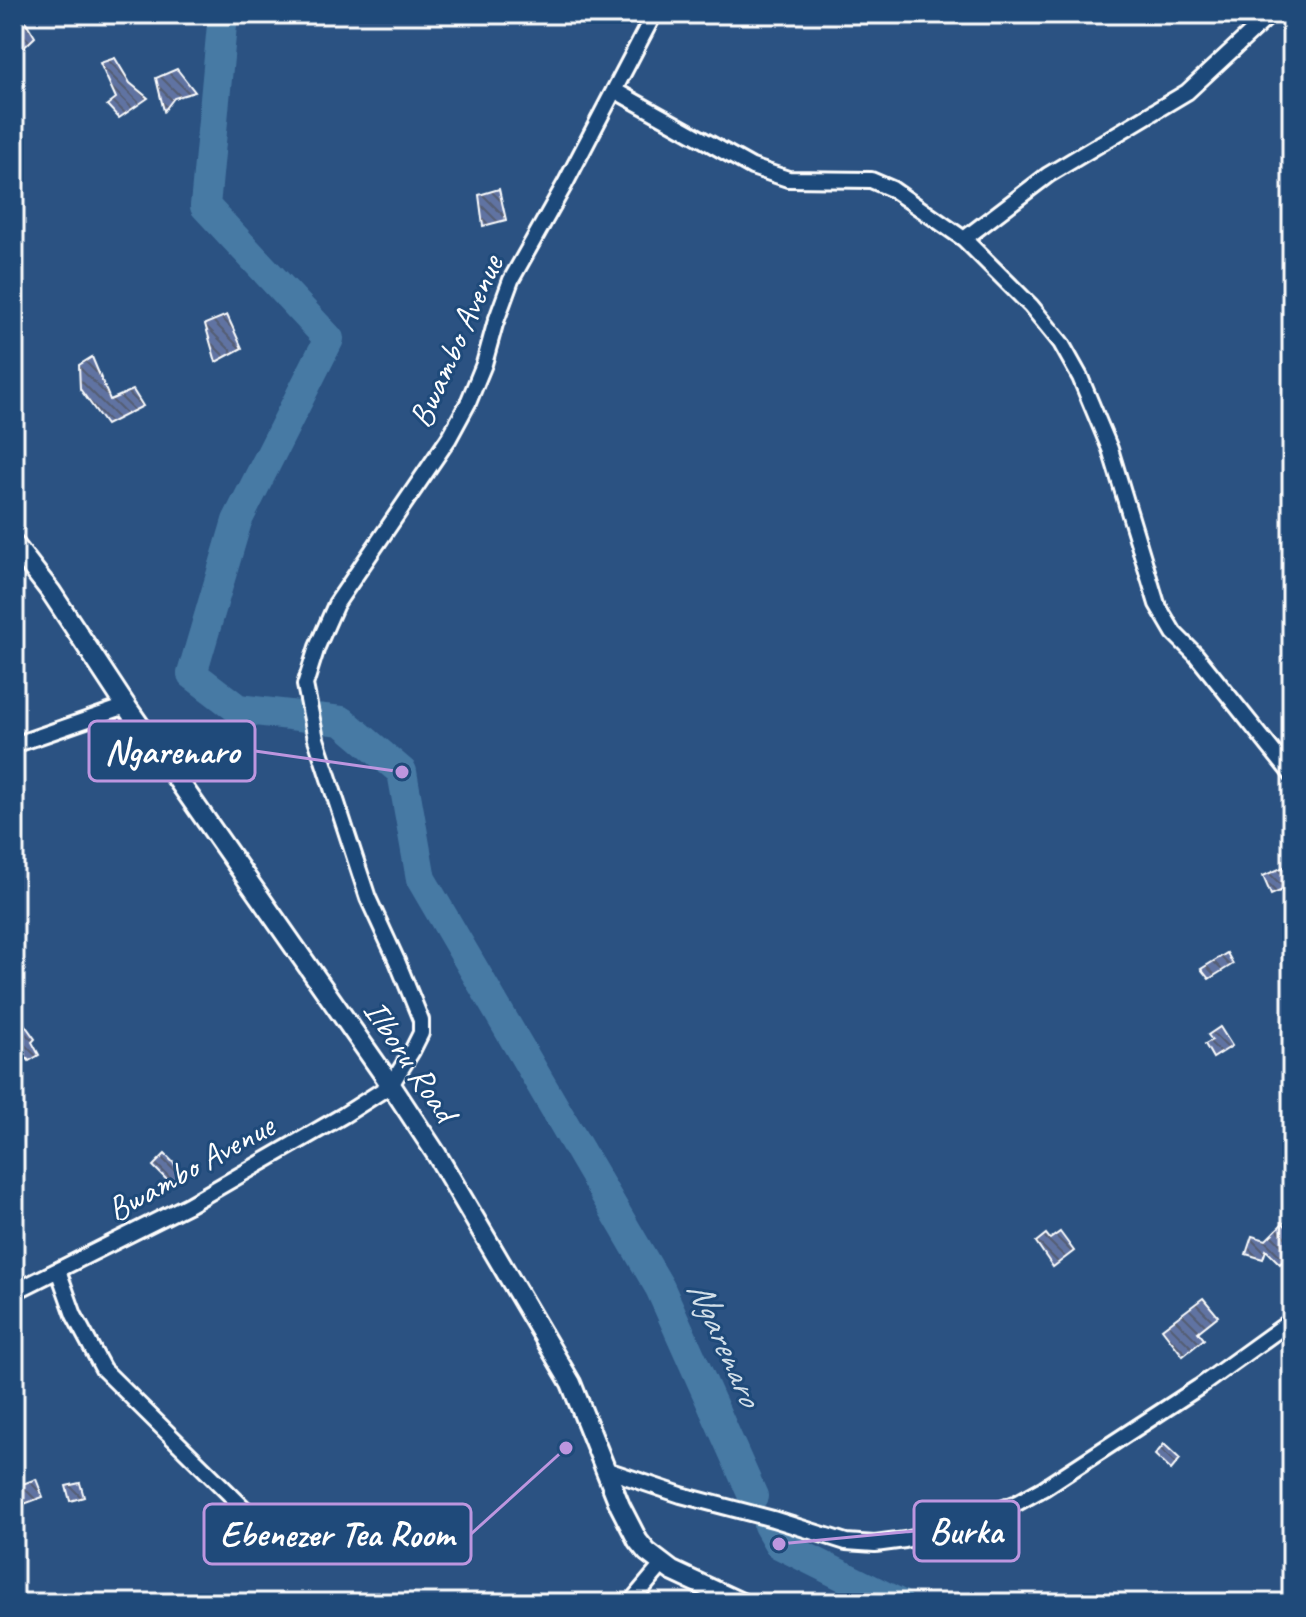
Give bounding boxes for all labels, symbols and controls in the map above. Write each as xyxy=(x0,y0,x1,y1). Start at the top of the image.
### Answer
street label: Bwambo Avenue xyxy=(398,247,513,434)
callout: Ngarenaro xyxy=(89,721,255,781)
text: Ngarenaro xyxy=(105,728,242,774)
street label: Ilboru Road xyxy=(354,991,470,1133)
street label: Bwambo Avenue xyxy=(99,1103,283,1231)
water label: Ngarenaro xyxy=(677,1273,775,1417)
callout: Burka xyxy=(914,1501,1019,1561)
callout: Ebenezer Tea Room xyxy=(204,1504,471,1564)
text: Burka xyxy=(929,1508,1006,1554)
text: Ebenezer Tea Room xyxy=(220,1511,458,1557)

